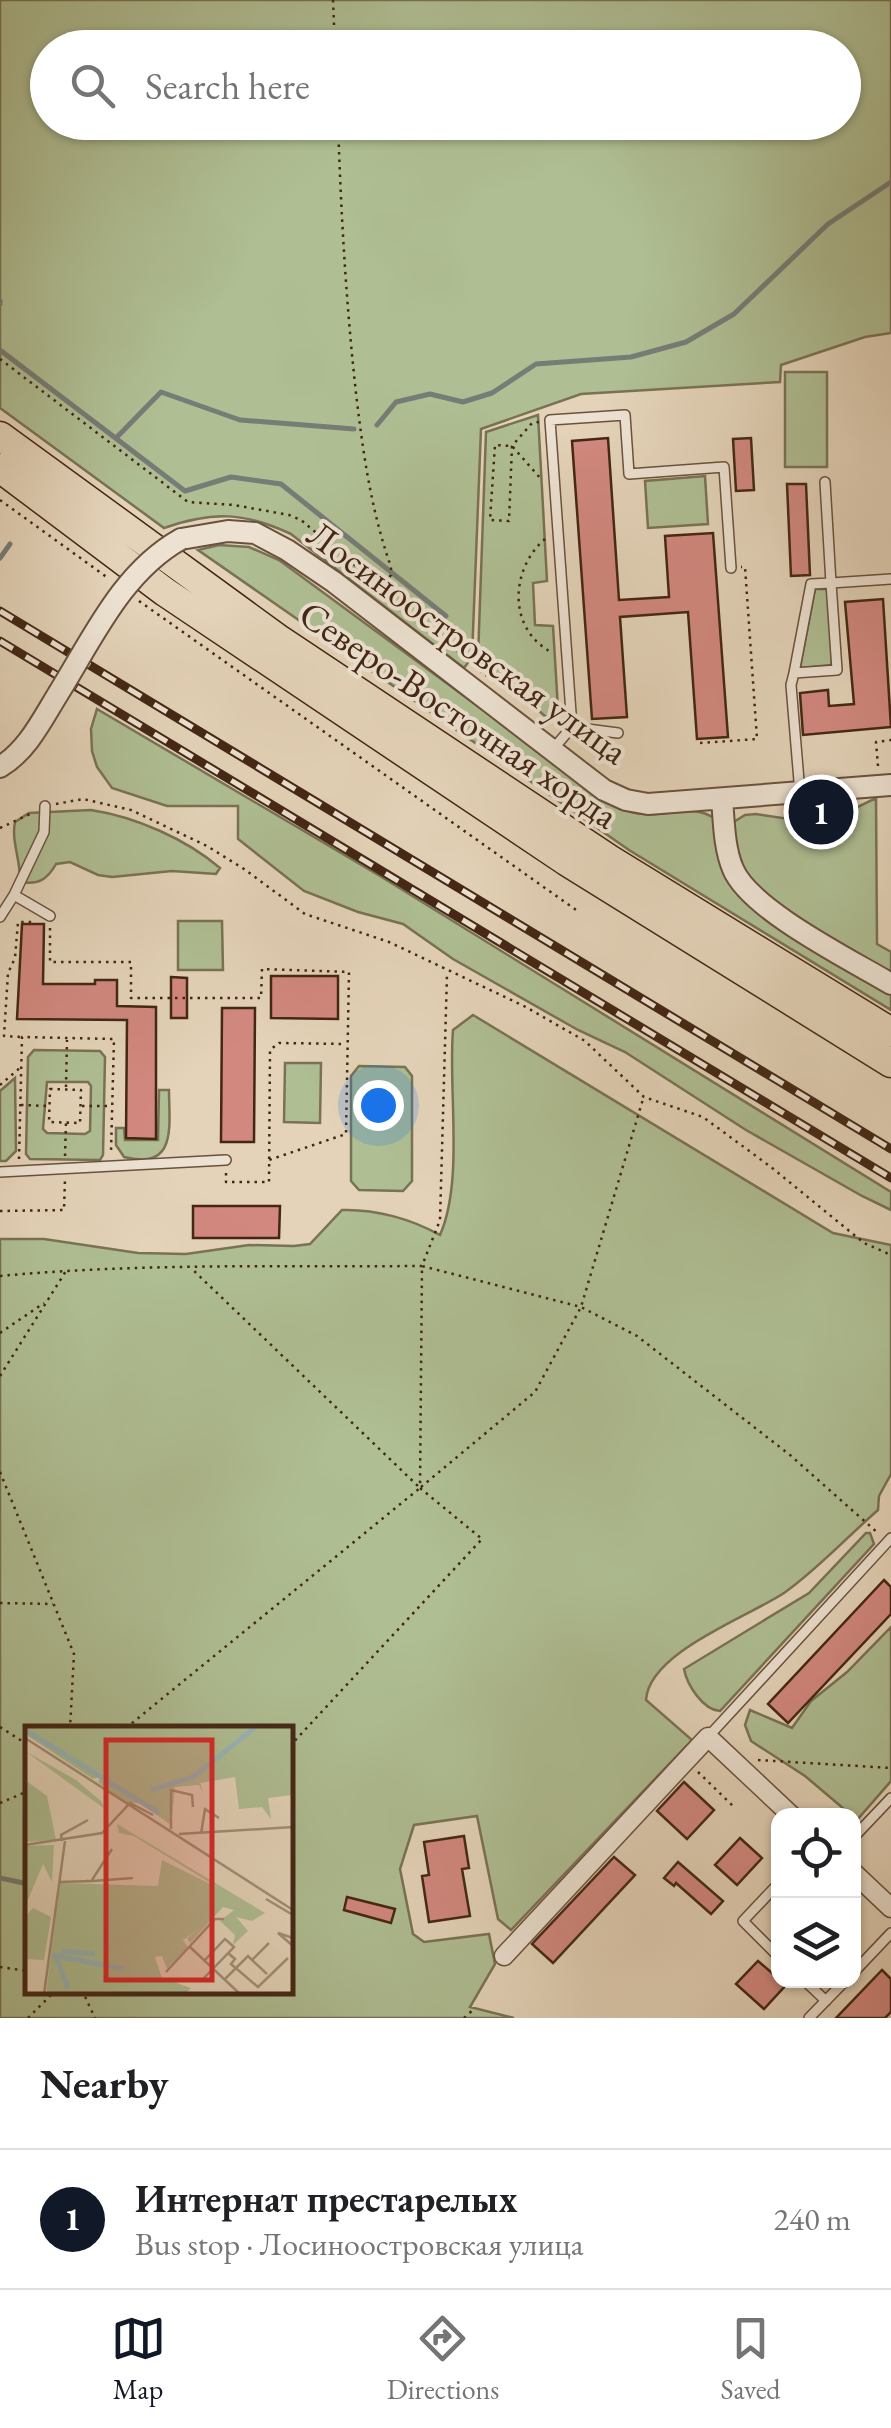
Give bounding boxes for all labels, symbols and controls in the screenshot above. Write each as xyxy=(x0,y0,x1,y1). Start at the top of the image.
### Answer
search box xyxy=(30,30,861,140)
icon: search xyxy=(65,58,120,113)
text: Search here xyxy=(145,61,310,110)
street label: Лосиноостровская улица xyxy=(298,509,639,775)
street label: Северо-Восточная хорда xyxy=(290,589,629,840)
pin: 1 xyxy=(788,774,854,850)
your location xyxy=(353,1080,404,1131)
inset map xyxy=(25,1726,292,1993)
map controls xyxy=(771,1808,861,1988)
button: locate xyxy=(771,1808,861,1898)
button: layers xyxy=(771,1898,861,1988)
text: Nearby xyxy=(40,2056,169,2111)
text: Интернат престарелых xyxy=(135,2174,518,2223)
text: 1 xyxy=(64,2198,81,2240)
text: 240 m xyxy=(774,2198,851,2240)
text: Bus stop · Лосиноостровская улица xyxy=(135,2223,584,2265)
tab: Map xyxy=(111,2311,166,2407)
tab: Directions xyxy=(387,2311,499,2407)
tab: Saved xyxy=(720,2311,780,2407)

